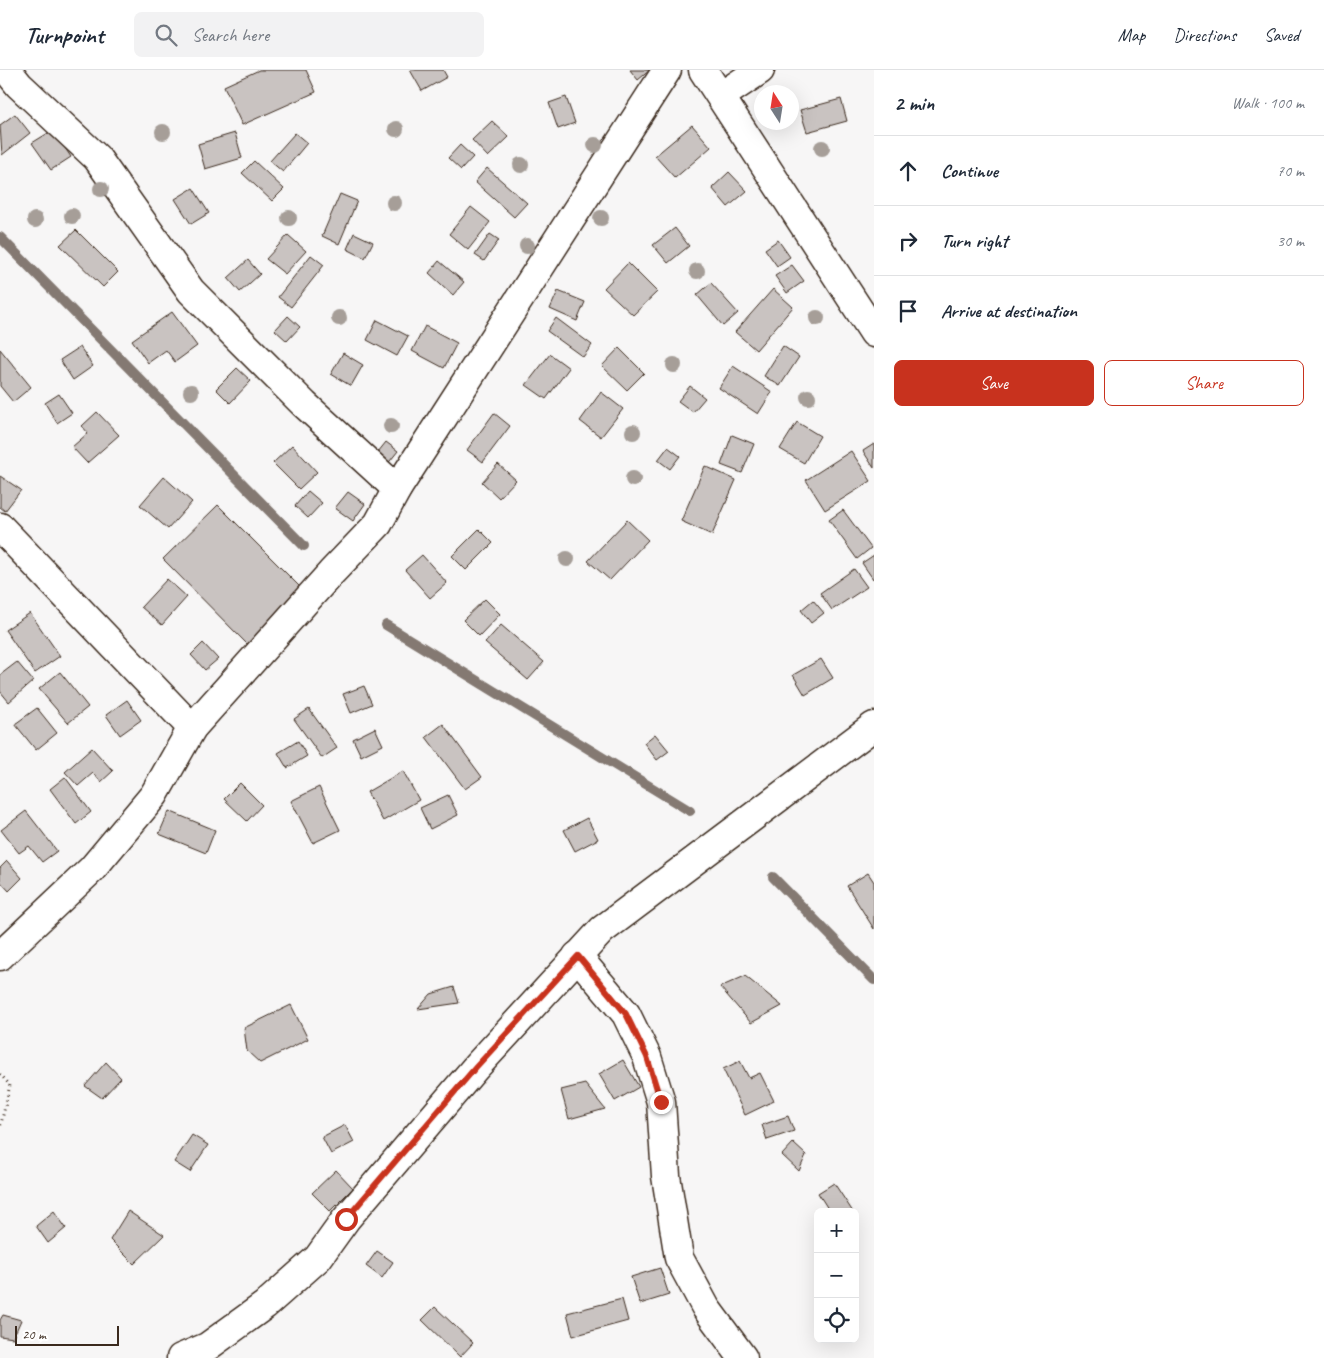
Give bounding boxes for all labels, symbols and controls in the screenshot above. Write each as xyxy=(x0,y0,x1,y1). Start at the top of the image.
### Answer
search box xyxy=(134,12,484,57)
text: Turnpoint xyxy=(25,20,104,50)
icon: search xyxy=(152,21,180,49)
text: Search here xyxy=(192,23,269,47)
text: Map xyxy=(1118,24,1145,46)
text: Directions xyxy=(1173,24,1236,46)
text: Saved xyxy=(1264,24,1299,46)
north arrow xyxy=(754,85,799,130)
text: 2 min xyxy=(894,90,934,116)
text: Walk · 100 m xyxy=(1232,93,1304,113)
icon: ahead xyxy=(894,157,922,185)
text: Continue xyxy=(941,159,998,183)
text: 70 m xyxy=(1277,161,1304,181)
icon: right xyxy=(894,227,922,255)
text: Turn right xyxy=(941,229,1008,253)
text: 30 m xyxy=(1277,231,1304,251)
icon: arrive xyxy=(894,297,922,325)
text: Arrive at destination xyxy=(941,299,1077,323)
button: Save xyxy=(894,360,1094,406)
button: Share xyxy=(1104,360,1304,406)
route end xyxy=(650,1091,673,1114)
route start xyxy=(335,1208,358,1231)
map controls xyxy=(814,1208,859,1343)
button: + xyxy=(814,1208,859,1253)
button: − xyxy=(814,1253,859,1298)
button: locate xyxy=(814,1298,859,1343)
scale bar xyxy=(15,1323,119,1346)
text: 20 m xyxy=(22,1326,46,1343)

